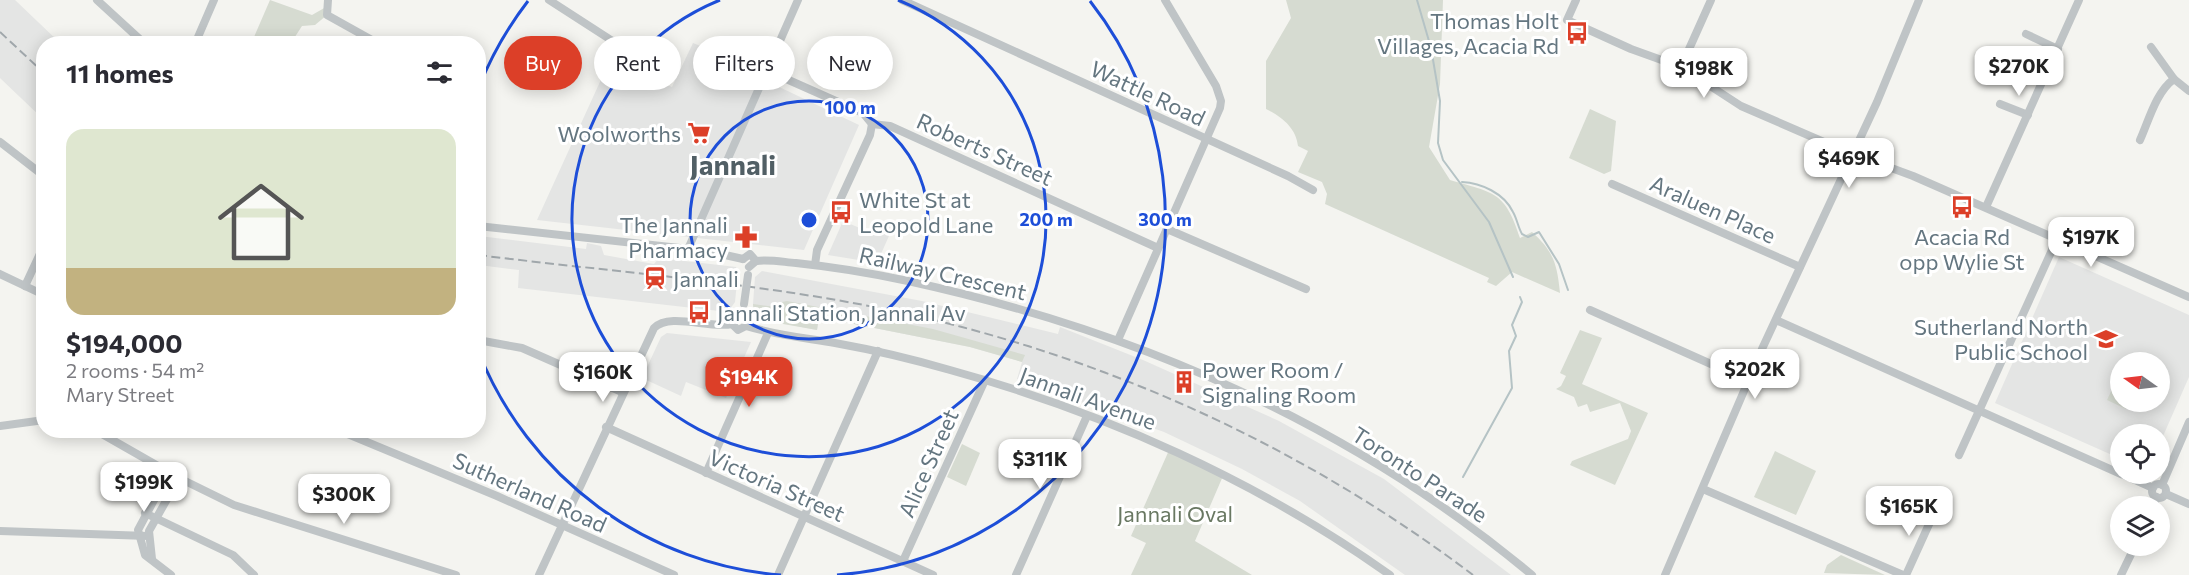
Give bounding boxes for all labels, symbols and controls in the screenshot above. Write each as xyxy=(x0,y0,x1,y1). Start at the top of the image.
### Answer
place label: Thomas Holt Villages, Acacia Rd xyxy=(1377,7,1559,59)
bus stop icon: Thomas Holt Villages, Acacia Rd xyxy=(1564,20,1590,46)
chip: Buy xyxy=(504,36,582,90)
chip: Rent xyxy=(594,36,681,90)
chip: Filters xyxy=(693,36,795,90)
chip: New xyxy=(807,36,893,90)
pin: $270K xyxy=(1977,46,2061,97)
pin: $198K xyxy=(1662,48,1746,99)
text: $270K xyxy=(1989,53,2049,77)
street label: Wattle Road xyxy=(1086,55,1210,131)
text: $198K xyxy=(1674,55,1734,79)
icon: filters xyxy=(423,56,456,89)
text: 11 homes xyxy=(66,57,174,88)
text: 100 m xyxy=(824,96,876,118)
street label: Roberts Street xyxy=(913,107,1057,191)
place label: Woolworths xyxy=(557,120,681,147)
supermarket icon: Woolworths xyxy=(686,120,712,146)
pin: $469K xyxy=(1807,138,1891,189)
text: $469K xyxy=(1818,145,1880,169)
district label: Jannali xyxy=(690,147,776,181)
icon: home xyxy=(207,168,315,276)
street label: Araluen Place xyxy=(1646,169,1780,249)
place label: White St at Leopold Lane xyxy=(859,186,993,238)
bus stop icon: Acacia Rd opp Wylie St xyxy=(1949,194,1975,220)
bus stop icon: White St at Leopold Lane xyxy=(828,199,854,225)
text: 200 m xyxy=(1019,208,1073,230)
text: 300 m xyxy=(1138,208,1192,230)
centre of rings xyxy=(799,210,819,230)
place label: The Jannali Pharmacy xyxy=(620,211,728,263)
pin: $197K xyxy=(2049,217,2133,268)
place label: Acacia Rd opp Wylie St xyxy=(1899,223,2025,275)
pharmacy icon: The Jannali Pharmacy xyxy=(733,224,759,250)
text: $197K xyxy=(2062,224,2120,248)
street label: Railway Crescent xyxy=(857,241,1029,305)
station icon: Jannali xyxy=(642,265,668,291)
place label: Jannali xyxy=(673,265,739,292)
bus stop icon: Jannali Station, Jannali Av xyxy=(686,299,712,325)
place label: Jannali Station, Jannali Av xyxy=(717,299,966,326)
place label: Sutherland North Public School xyxy=(1914,313,2088,365)
school or university icon: Sutherland North Public School xyxy=(2093,326,2119,352)
text: $194,000 xyxy=(66,327,183,358)
pin: $202K xyxy=(1713,349,1797,400)
pin: $160K xyxy=(561,352,645,403)
north arrow xyxy=(2110,352,2170,412)
map controls xyxy=(2110,352,2170,556)
place label: Power Room / Signaling Room xyxy=(1202,356,1356,408)
text: $202K xyxy=(1724,356,1786,380)
pin: $194K xyxy=(707,357,791,408)
text: 2 rooms · 54 m² xyxy=(66,358,204,382)
text: $160K xyxy=(573,359,633,383)
street label: Jannali Avenue xyxy=(1016,361,1160,435)
text: $194K xyxy=(719,364,779,388)
building icon: Power Room / Signaling Room xyxy=(1171,369,1197,395)
text: Mary Street xyxy=(66,382,174,406)
street label: Alice Street xyxy=(892,405,964,521)
street label: Toronto Parade xyxy=(1347,420,1493,528)
button: locate xyxy=(2110,424,2170,484)
pin: $311K xyxy=(998,439,1082,490)
street label: Victoria Street xyxy=(705,443,849,527)
street label: Sutherland Road xyxy=(449,446,611,538)
text: $311K xyxy=(1012,446,1068,470)
pin: $199K xyxy=(102,462,186,513)
text: $199K xyxy=(114,469,174,493)
pin: $300K xyxy=(302,474,386,525)
text: $300K xyxy=(312,481,376,505)
pin: $165K xyxy=(1867,486,1951,537)
text: $165K xyxy=(1880,493,1938,517)
button: layers xyxy=(2110,496,2170,556)
park label: Jannali Oval xyxy=(1117,500,1233,527)

